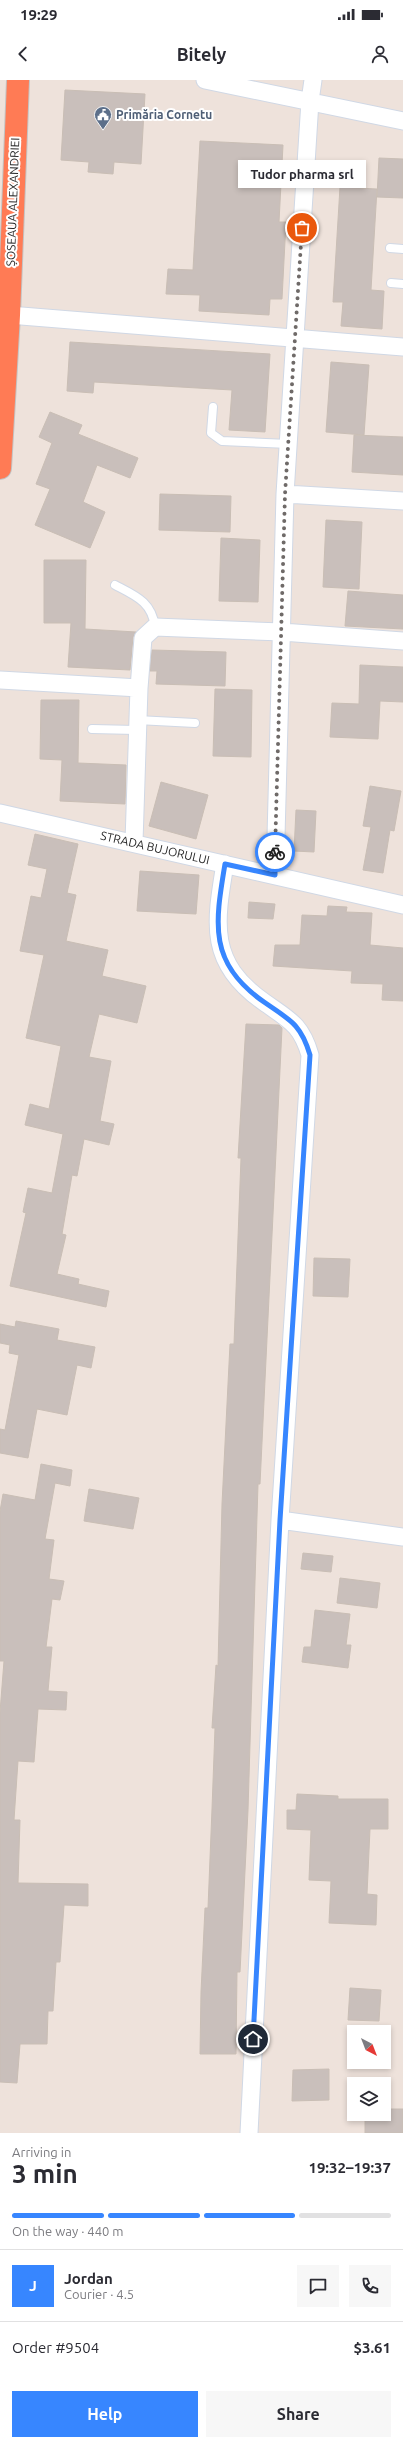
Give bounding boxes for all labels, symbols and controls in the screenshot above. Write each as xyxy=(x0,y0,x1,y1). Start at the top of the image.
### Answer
text: 19:29 xyxy=(20,6,58,23)
icon: back xyxy=(12,43,34,65)
icon: person xyxy=(369,43,391,65)
text: Bitely xyxy=(177,44,226,64)
public building icon: Primăria Cornetu xyxy=(93,105,113,130)
place label: Primăria Cornetu xyxy=(116,108,212,121)
street label: ȘOSEAUA ALEXANDRIEI xyxy=(4,137,21,267)
callout: Tudor pharma srl xyxy=(238,160,366,188)
text: Tudor pharma srl xyxy=(250,167,354,181)
pin xyxy=(285,211,319,245)
icon: bag xyxy=(291,217,313,239)
street label: STRADA BUJORULUI xyxy=(99,829,211,866)
courier xyxy=(255,832,295,872)
icon: bike xyxy=(264,841,286,863)
pin xyxy=(236,2022,270,2056)
north arrow xyxy=(347,2025,391,2069)
map controls xyxy=(347,2025,391,2121)
icon: home xyxy=(242,2028,264,2050)
button: layers xyxy=(347,2077,391,2121)
text: Arriving in xyxy=(12,2145,71,2159)
text: 3 min xyxy=(12,2159,78,2188)
text: 19:32–19:37 xyxy=(308,2159,391,2176)
text: On the way · 440 m xyxy=(12,2224,124,2238)
button: chat xyxy=(297,2265,339,2307)
button: phone xyxy=(349,2265,391,2307)
text: Jordan xyxy=(64,2270,113,2287)
text: J xyxy=(29,2277,37,2294)
text: Courier · 4.5 xyxy=(64,2287,134,2301)
text: Order #9504 xyxy=(12,2339,99,2356)
text: $3.61 xyxy=(353,2339,391,2356)
button: Help xyxy=(12,2391,198,2437)
button: Share xyxy=(206,2391,391,2437)

